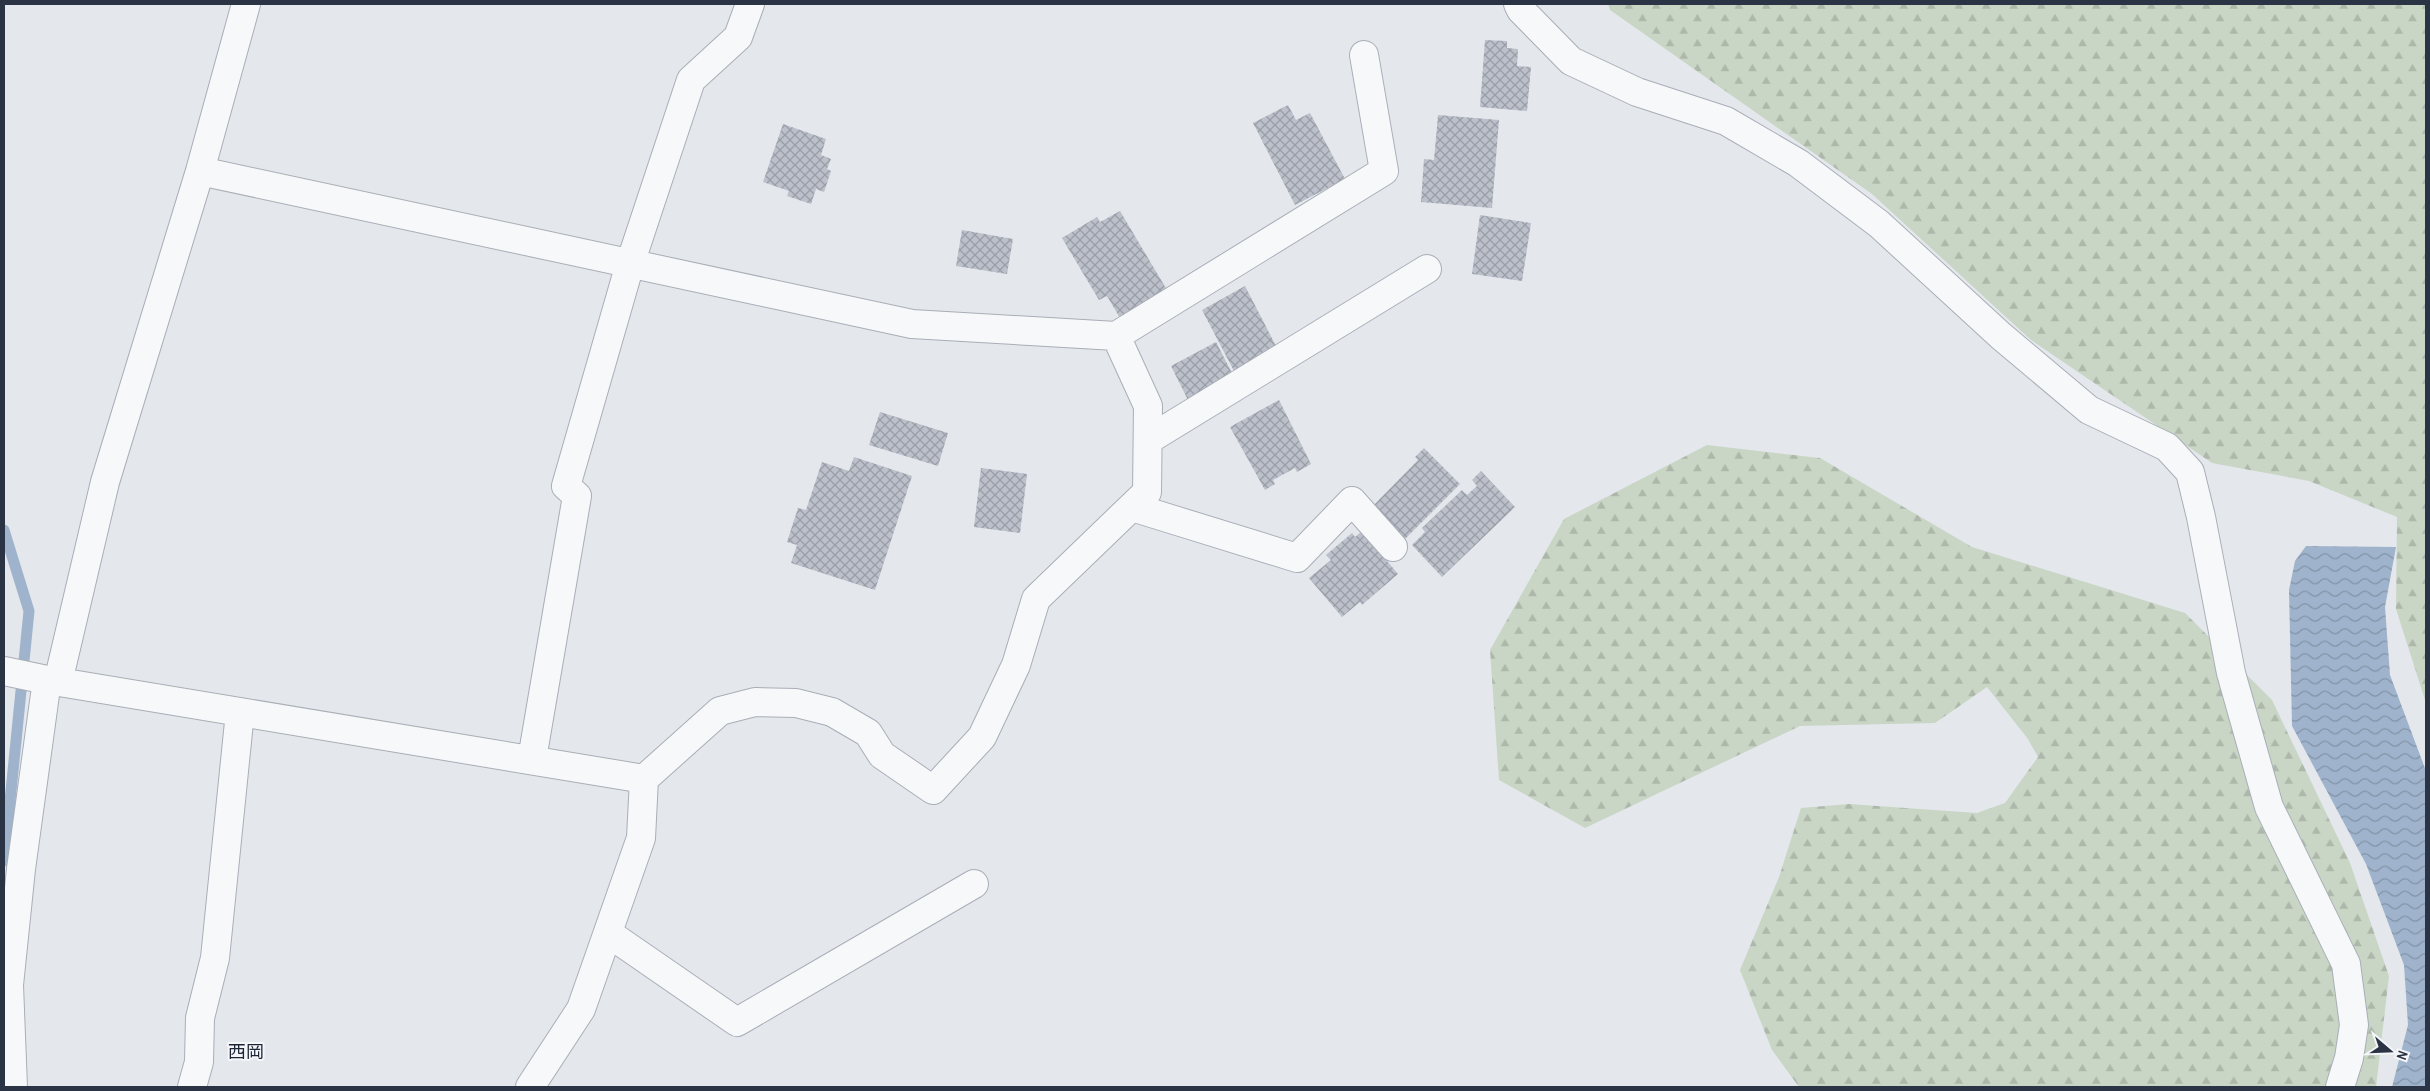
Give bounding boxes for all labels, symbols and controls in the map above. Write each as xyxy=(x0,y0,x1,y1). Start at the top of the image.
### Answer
north arrow xyxy=(2365,1026,2415,1076)
district label: 西岡 xyxy=(228,1039,264,1064)
text: N xyxy=(2392,1048,2412,1062)

